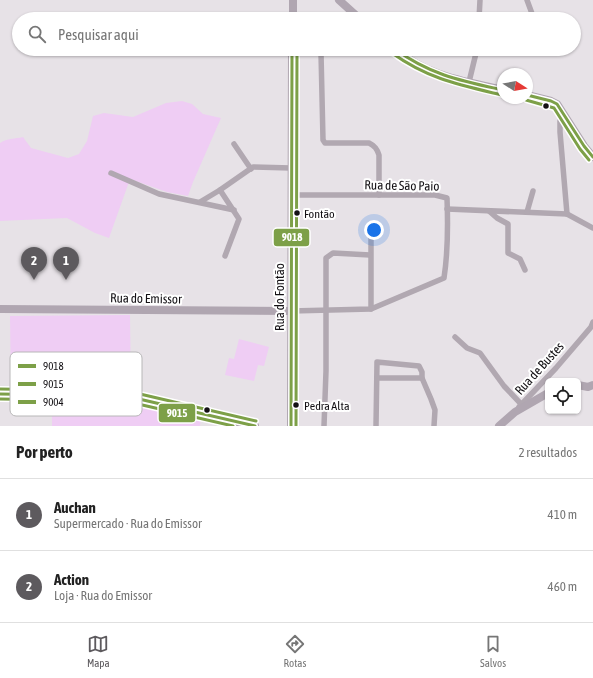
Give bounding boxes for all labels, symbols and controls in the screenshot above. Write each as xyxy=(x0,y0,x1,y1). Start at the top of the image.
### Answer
search box xyxy=(12,12,581,56)
icon: search xyxy=(26,23,48,45)
text: Pesquisar aqui xyxy=(58,26,139,43)
north arrow xyxy=(497,68,533,104)
unlabelled marker xyxy=(541,101,551,111)
street label: Rua de São Paio xyxy=(364,177,440,194)
place label: Fontão xyxy=(304,207,335,221)
marker: Fontão xyxy=(292,208,302,218)
your location xyxy=(364,220,384,240)
line badge: 9018 xyxy=(273,228,310,247)
text: 9018 xyxy=(282,231,302,243)
pin: 2 xyxy=(21,247,47,280)
pin: 1 xyxy=(53,247,79,280)
street label: Rua do Fontão xyxy=(272,263,287,331)
street label: Rua do Emissor xyxy=(110,290,182,307)
street label: Rua de Bustes xyxy=(512,339,567,398)
legend xyxy=(10,352,142,416)
text: 9018 xyxy=(43,360,64,372)
text: 9015 xyxy=(43,378,64,390)
map controls xyxy=(545,378,581,414)
button: locate xyxy=(545,378,581,414)
text: 9004 xyxy=(43,396,64,408)
place label: Pedra Alta xyxy=(304,399,349,413)
marker: Pedra Alta xyxy=(291,400,301,410)
line badge: 9015 xyxy=(158,403,196,423)
unlabelled marker xyxy=(202,405,212,415)
text: 9015 xyxy=(167,407,187,419)
text: Por perto xyxy=(16,442,73,462)
text: 2 resultados xyxy=(518,445,577,460)
text: Auchan xyxy=(54,499,96,516)
text: 1 xyxy=(26,507,32,522)
text: 410 m xyxy=(548,507,577,522)
text: Supermercado · Rua do Emissor xyxy=(54,516,202,531)
text: Action xyxy=(54,571,89,588)
text: 2 xyxy=(26,579,32,594)
text: 460 m xyxy=(548,579,577,594)
text: Loja · Rua do Emissor xyxy=(54,588,152,603)
tab: Mapa xyxy=(87,633,110,669)
tab: Rotas xyxy=(283,633,306,669)
tab: Salvos xyxy=(480,633,506,669)

